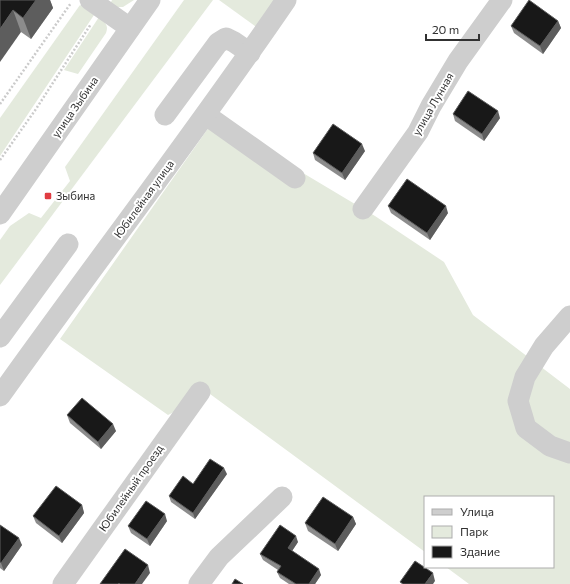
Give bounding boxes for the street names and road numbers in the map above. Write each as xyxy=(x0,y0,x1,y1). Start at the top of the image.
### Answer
street label: улица Лунная xyxy=(409,70,456,137)
street label: улица Зыбина xyxy=(49,74,100,140)
street label: Юбилейная улица xyxy=(111,157,176,240)
street label: Юбилейный проезд xyxy=(96,441,166,534)

